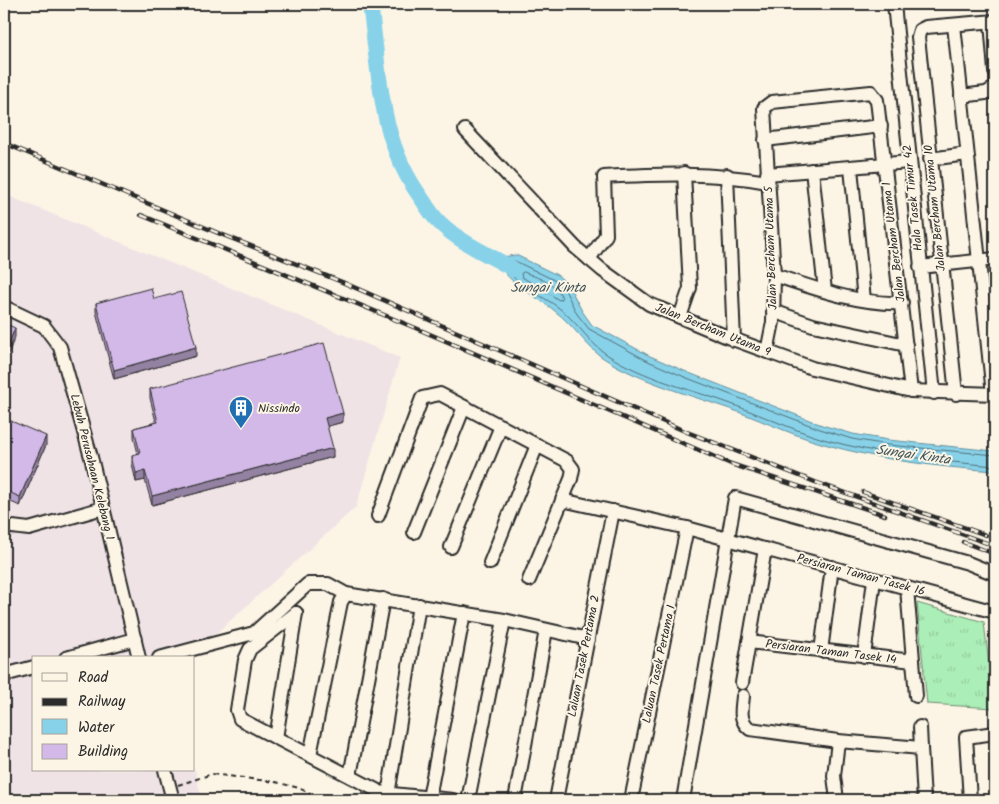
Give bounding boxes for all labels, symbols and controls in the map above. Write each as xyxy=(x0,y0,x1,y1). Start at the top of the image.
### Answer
street label: Hala Tasek Timur 42 xyxy=(898,144,928,252)
street label: Jalan Bercham Utama 10 xyxy=(919,144,951,272)
street label: Jalan Bercham Utama 1 xyxy=(877,181,911,303)
street label: Jalan Bercham Utama 5 xyxy=(759,184,783,310)
water label: Sungai Kinta xyxy=(511,277,587,299)
street label: Jalan Bercham Utama 9 xyxy=(652,298,774,362)
street label: Lebuh Perusahaan Kelebang 1 xyxy=(65,392,119,542)
building icon: Nissindo xyxy=(228,395,254,429)
place label: Nissindo xyxy=(258,399,300,418)
water label: Sungai Kinta xyxy=(874,439,953,471)
street label: Persiaran Taman Tasek 16 xyxy=(795,549,927,601)
street label: Laluan Tasek Pertama 2 xyxy=(563,593,605,719)
street label: Laluan Tasek Pertama 1 xyxy=(637,603,681,725)
street label: Persiaran Taman Tasek 14 xyxy=(764,635,898,670)
legend xyxy=(32,656,195,772)
text: Road xyxy=(78,666,109,690)
text: Railway xyxy=(78,690,126,714)
text: Water xyxy=(78,716,115,740)
text: Building xyxy=(78,740,128,764)

